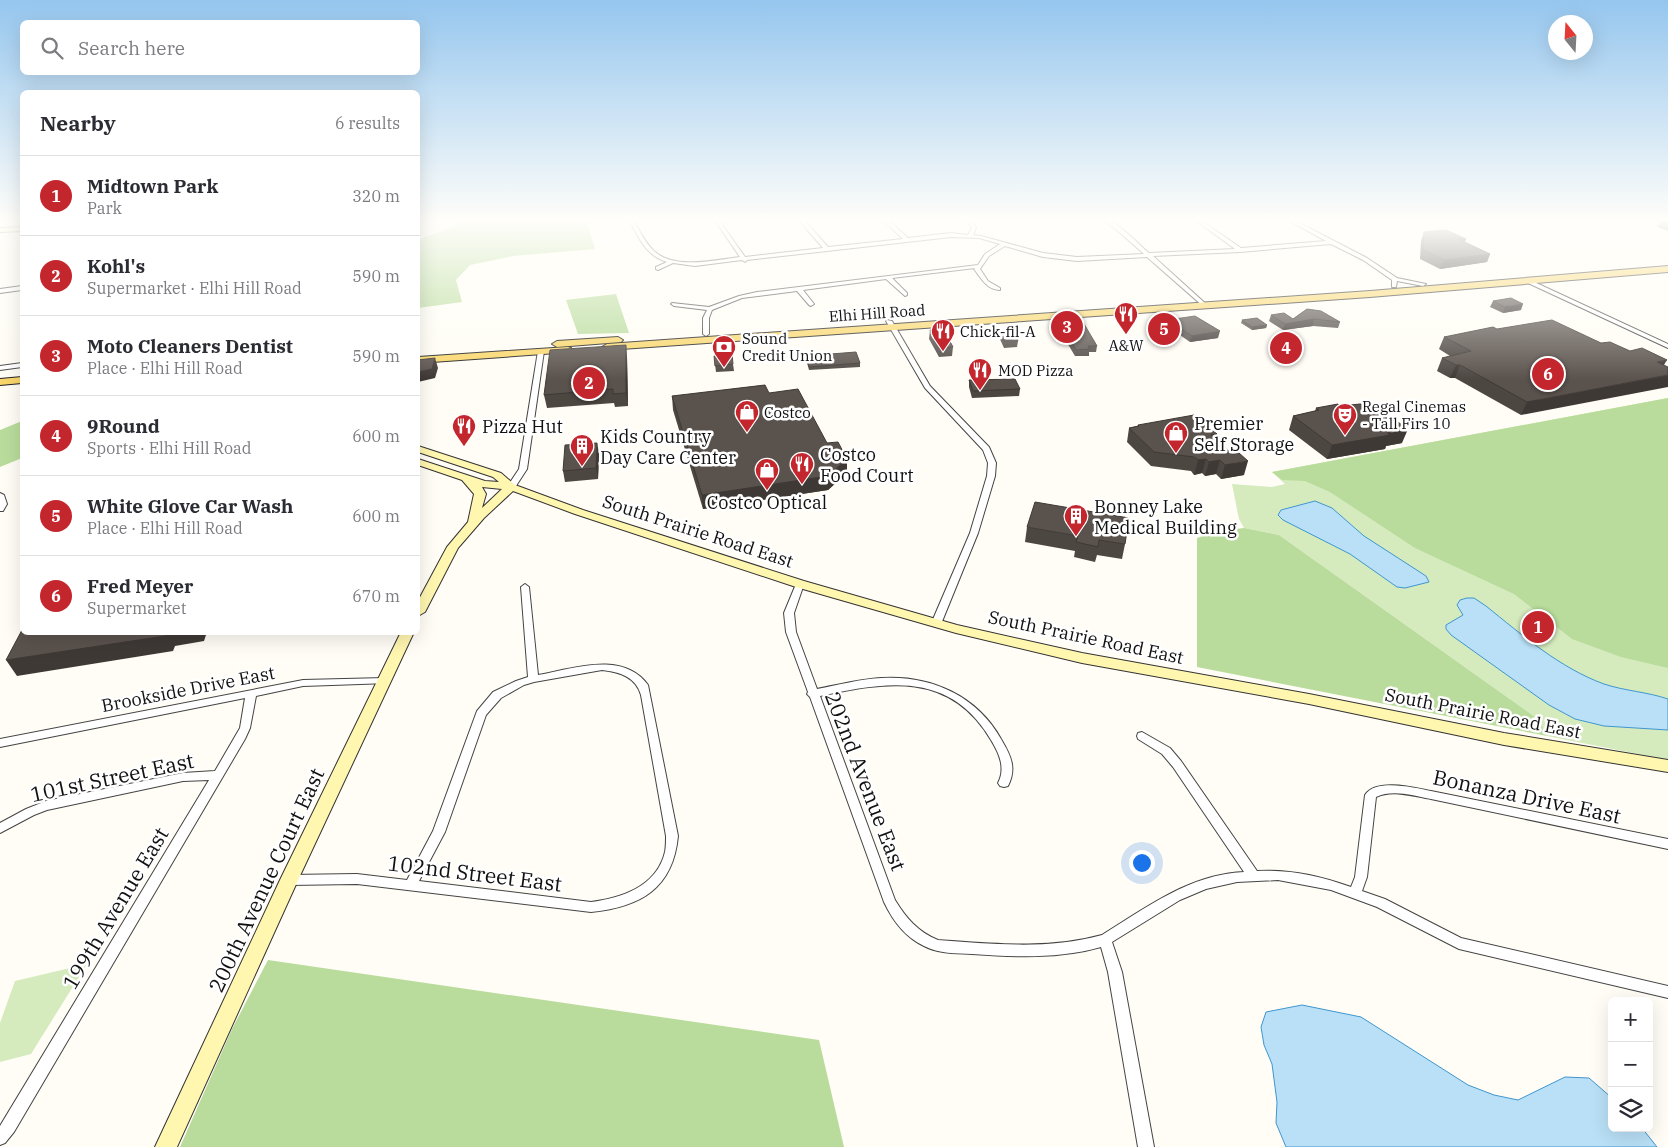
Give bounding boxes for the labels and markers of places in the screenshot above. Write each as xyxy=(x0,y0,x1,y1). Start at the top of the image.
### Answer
restaurant icon: A&W xyxy=(1113,301,1139,335)
pin: 3 xyxy=(1051,308,1083,346)
pin: 5 xyxy=(1148,310,1180,348)
restaurant icon: Chick-fil-A xyxy=(930,318,956,352)
place label: Chick-fil-A xyxy=(960,322,1036,341)
place label: Sound Credit Union xyxy=(742,329,833,365)
pin: 4 xyxy=(1270,329,1302,367)
bank icon: Sound Credit Union xyxy=(711,334,737,368)
place label: A&W xyxy=(1108,336,1144,355)
pin: 6 xyxy=(1532,355,1564,393)
restaurant icon: MOD Pizza xyxy=(967,357,993,391)
place label: MOD Pizza xyxy=(998,361,1073,380)
pin: 2 xyxy=(573,364,605,402)
place label: Regal Cinemas - Tall Firs 10 xyxy=(1362,397,1466,433)
shop icon: Costco xyxy=(734,399,760,433)
theatre icon: Regal Cinemas - Tall Firs 10 xyxy=(1332,402,1358,436)
place label: Costco xyxy=(764,403,811,422)
place label: Premier Self Storage xyxy=(1194,412,1294,456)
restaurant icon: Pizza Hut xyxy=(451,413,477,447)
place label: Pizza Hut xyxy=(482,415,563,438)
shop icon: Premier Self Storage xyxy=(1163,420,1189,454)
place label: Kids Country Day Care Center xyxy=(600,425,736,469)
building icon: Kids Country Day Care Center xyxy=(569,433,595,467)
place label: Costco Food Court xyxy=(820,443,914,487)
restaurant icon: Costco Food Court xyxy=(789,451,815,485)
shop icon: Costco Optical xyxy=(754,457,780,491)
place label: Costco Optical xyxy=(707,491,827,514)
place label: Bonney Lake Medical Building xyxy=(1094,495,1237,539)
building icon: Bonney Lake Medical Building xyxy=(1063,503,1089,537)
pin: 1 xyxy=(1522,608,1554,646)

